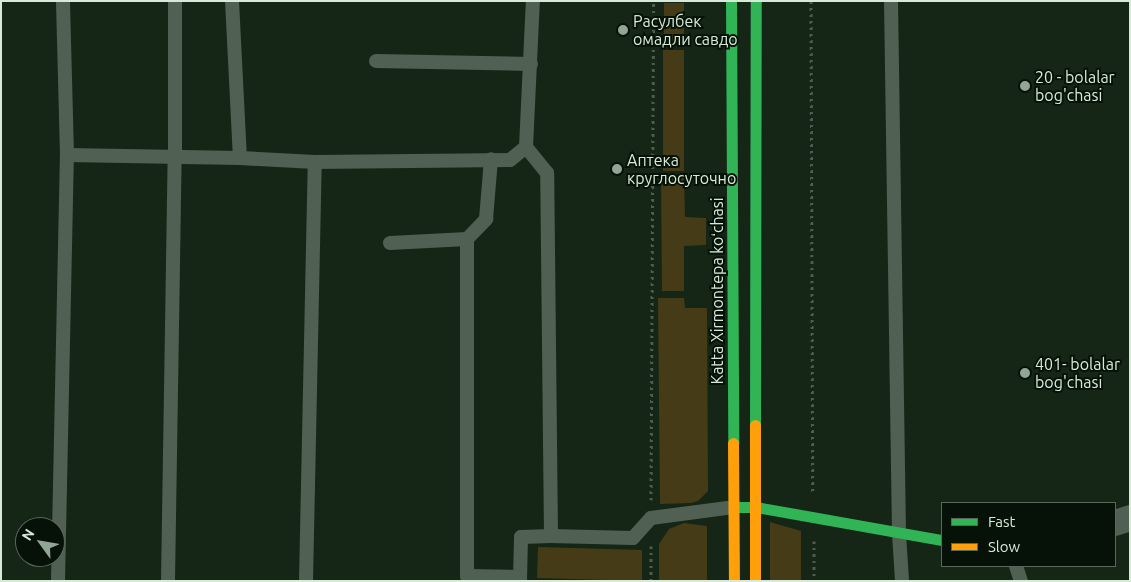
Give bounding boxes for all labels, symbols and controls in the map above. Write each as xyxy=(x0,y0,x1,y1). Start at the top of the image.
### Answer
place label: Расулбек омадли савдо xyxy=(633,11,738,49)
marker: Расулбек омадли савдо xyxy=(617,24,629,36)
place label: 20 - bolalar bog'chasi xyxy=(1035,67,1115,105)
marker: 20 - bolalar bog'chasi xyxy=(1019,80,1031,92)
place label: Аптека круглосуточно xyxy=(627,150,736,188)
marker: Аптека круглосуточно xyxy=(611,163,623,175)
street label: Katta Xirmontepa koʻchasi xyxy=(707,197,727,385)
place label: 401- bolalar bog'chasi xyxy=(1035,354,1120,392)
marker: 401- bolalar bog'chasi xyxy=(1019,367,1031,379)
legend xyxy=(941,502,1116,567)
text: Fast xyxy=(988,513,1015,530)
north arrow xyxy=(15,517,65,567)
text: N xyxy=(19,526,38,543)
text: Slow xyxy=(988,538,1020,555)

